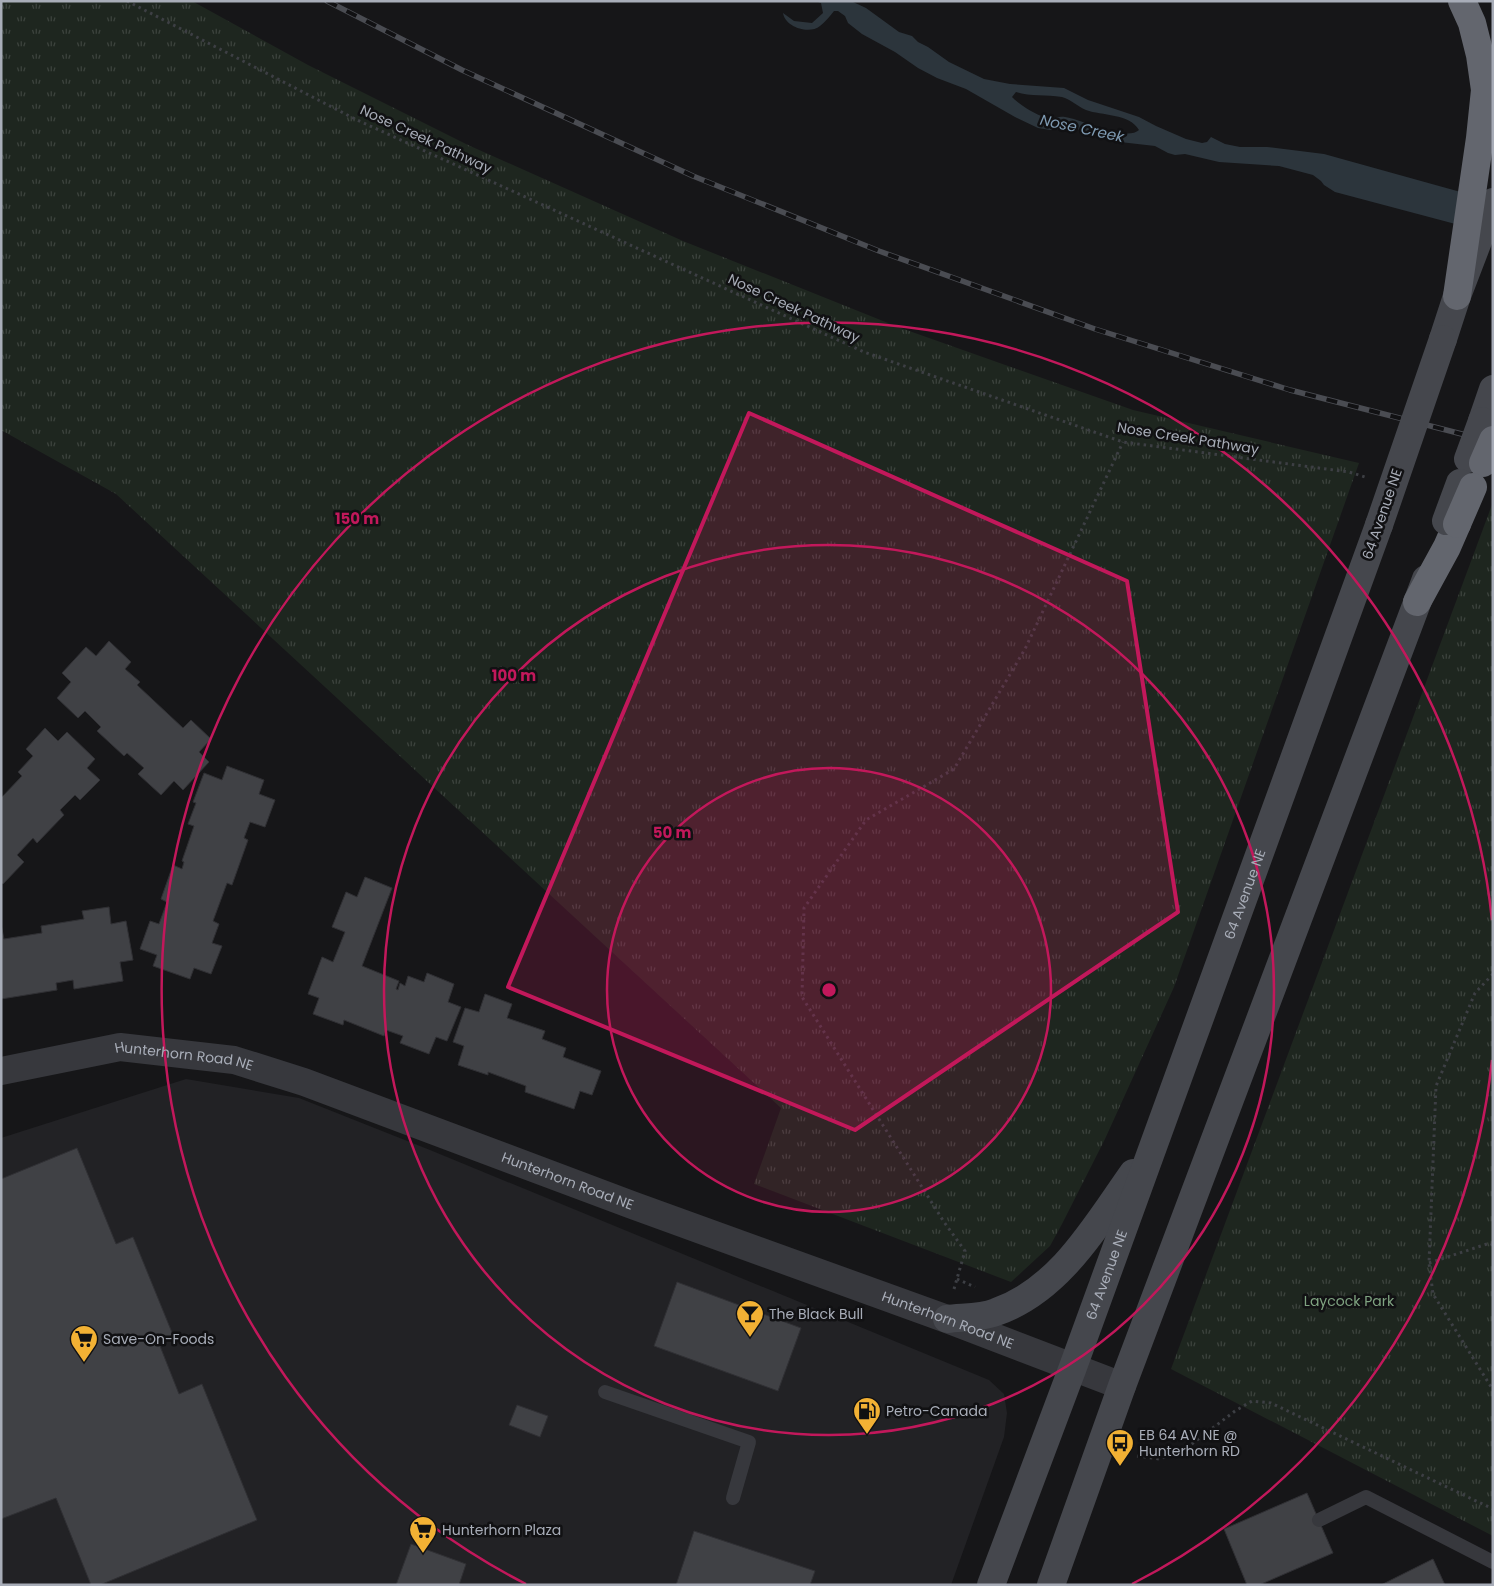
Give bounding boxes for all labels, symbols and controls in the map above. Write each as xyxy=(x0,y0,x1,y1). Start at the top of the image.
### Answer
street label: Nose Creek Pathway xyxy=(357,100,495,178)
water label: Nose Creek xyxy=(1038,109,1127,147)
street label: Nose Creek Pathway xyxy=(725,269,863,347)
street label: Nose Creek Pathway xyxy=(1116,417,1260,459)
street label: 64 Avenue NE xyxy=(1357,466,1407,562)
text: 150 m xyxy=(335,508,379,529)
text: 100 m xyxy=(492,665,536,686)
text: 50 m xyxy=(653,822,691,843)
street label: 64 Avenue NE xyxy=(1219,846,1270,942)
centre of rings xyxy=(820,981,838,999)
street label: Hunterhorn Road NE xyxy=(113,1036,256,1075)
street label: Hunterhorn Road NE xyxy=(499,1147,637,1215)
street label: 64 Avenue NE xyxy=(1081,1227,1132,1323)
street label: Hunterhorn Road NE xyxy=(879,1286,1017,1354)
park label: Laycock Park xyxy=(1304,1291,1395,1311)
bar icon: The Black Bull xyxy=(735,1299,765,1338)
place label: The Black Bull xyxy=(769,1304,863,1324)
supermarket icon: Save-On-Foods xyxy=(69,1324,99,1363)
place label: Save-On-Foods xyxy=(103,1329,214,1349)
fuel station icon: Petro-Canada xyxy=(852,1396,882,1435)
place label: Petro-Canada xyxy=(886,1401,987,1421)
place label: EB 64 AV NE @ Hunterhorn RD xyxy=(1139,1425,1240,1461)
bus stop icon: EB 64 AV NE @ Hunterhorn RD xyxy=(1105,1428,1135,1467)
supermarket icon: Hunterhorn Plaza xyxy=(408,1515,438,1554)
place label: Hunterhorn Plaza xyxy=(442,1520,561,1540)

